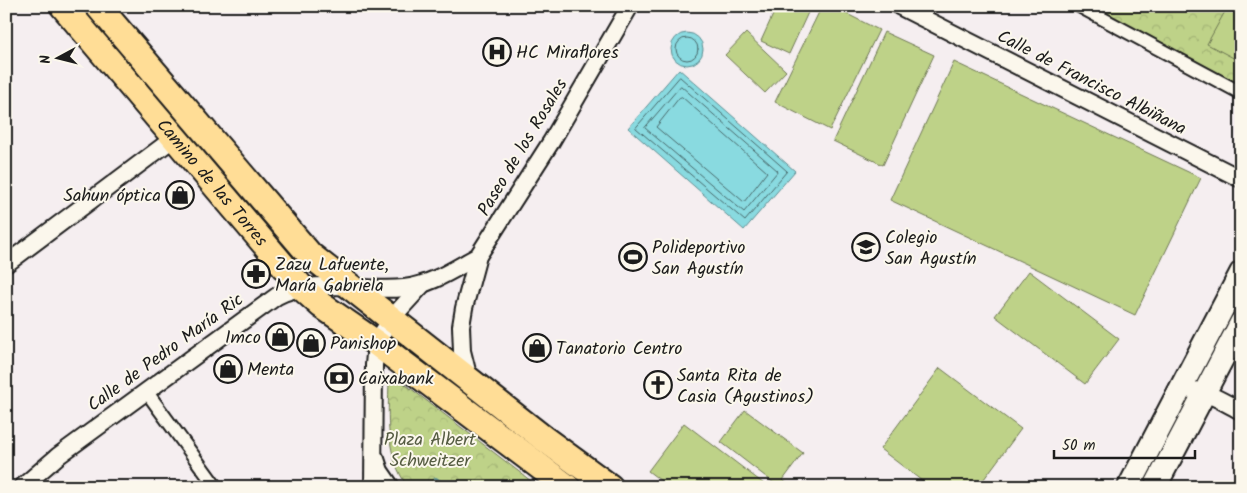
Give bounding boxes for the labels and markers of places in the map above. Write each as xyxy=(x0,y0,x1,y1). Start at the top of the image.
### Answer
hospital icon: HC Miraflores xyxy=(482,37,512,67)
place label: HC Miraflores xyxy=(516,39,619,68)
shop icon: Sahun óptica xyxy=(165,180,195,210)
place label: Sahun óptica xyxy=(63,182,161,211)
place label: Colegio San Agustín xyxy=(885,224,976,274)
school or university icon: Colegio San Agustín xyxy=(851,232,881,262)
place label: Polideportivo San Agustín xyxy=(652,234,745,284)
sports icon: Polideportivo San Agustín xyxy=(618,242,648,272)
place label: Zazu Lafuente, María Gabriela xyxy=(275,251,389,301)
pharmacy icon: Zazu Lafuente, María Gabriela xyxy=(241,259,271,289)
shop icon: Imco xyxy=(265,322,295,352)
place label: Imco xyxy=(225,324,261,353)
shop icon: Panishop xyxy=(296,328,326,358)
place label: Panishop xyxy=(330,330,397,359)
shop icon: Tanatorio Centro xyxy=(522,333,552,363)
place label: Tanatorio Centro xyxy=(556,335,682,364)
shop icon: Menta xyxy=(213,354,243,384)
place label: Menta xyxy=(247,356,294,385)
place label: Santa Rita de Casia (Agustinos) xyxy=(677,362,814,412)
bank icon: Caixabank xyxy=(324,363,354,393)
place label: Caixabank xyxy=(358,365,434,394)
church icon: Santa Rita de Casia (Agustinos) xyxy=(643,370,673,400)

